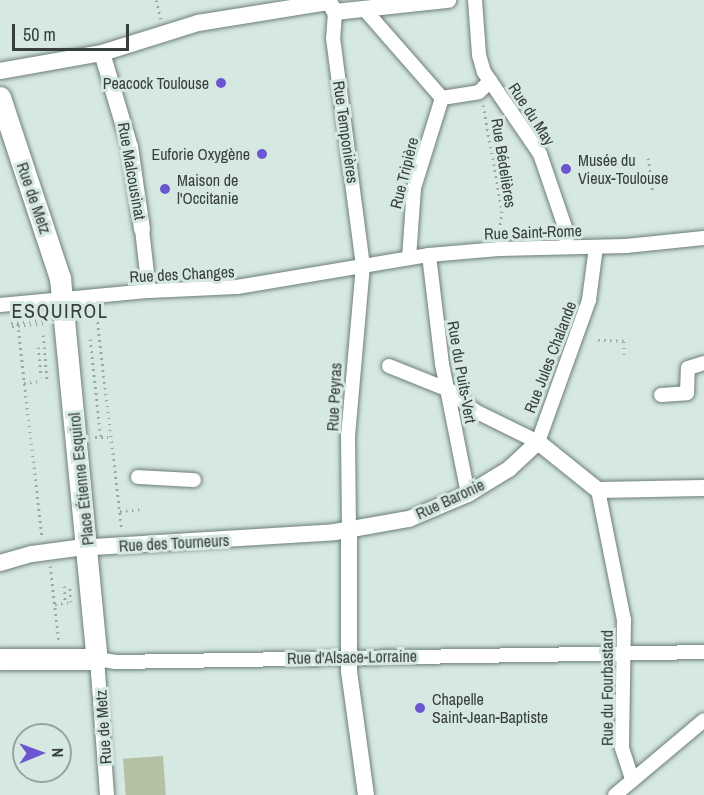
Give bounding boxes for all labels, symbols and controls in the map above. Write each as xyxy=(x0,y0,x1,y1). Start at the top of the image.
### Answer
scale bar xyxy=(15,12,132,50)
text: 50 m xyxy=(23,22,56,47)
place label: Peacock Toulouse xyxy=(103,73,209,93)
marker: Peacock Toulouse xyxy=(214,76,228,90)
street label: Rue Temponières xyxy=(329,79,363,185)
street label: Rue du May xyxy=(505,79,559,149)
street label: Rue Bédelières xyxy=(487,117,521,209)
street label: Rue Malcousinat xyxy=(114,121,150,221)
street label: Rue Tripière xyxy=(386,135,422,211)
place label: Euforie Oxygène xyxy=(152,144,250,164)
marker: Euforie Oxygène xyxy=(255,147,269,161)
place label: Musée du Vieux-Toulouse xyxy=(578,150,668,188)
street label: Rue de Metz xyxy=(13,160,55,236)
marker: Musée du Vieux-Toulouse xyxy=(559,162,573,176)
place label: Maison de l'Occitanie xyxy=(177,170,239,208)
marker: Maison de l'Occitanie xyxy=(158,182,172,196)
street label: Rue Saint-Rome xyxy=(484,221,582,243)
street label: Rue des Changes xyxy=(129,262,235,286)
district label: ESQUIROL xyxy=(12,298,108,322)
street label: Rue Jules Chalande xyxy=(520,298,580,416)
street label: Rue du Puits-Vert xyxy=(444,319,480,425)
street label: Rue Peyras xyxy=(323,362,345,432)
street label: Place Étienne Esquirol xyxy=(64,412,98,546)
street label: Rue Baronie xyxy=(413,475,487,523)
street label: Rue des Tourneurs xyxy=(118,531,230,555)
street label: Rue du Fourbastard xyxy=(597,630,617,746)
street label: Rue d'Alsace-Lorraine xyxy=(287,646,417,668)
street label: Rue de Metz xyxy=(91,689,115,765)
place label: Chapelle Saint-Jean-Baptiste xyxy=(432,689,548,727)
marker: Chapelle Saint-Jean-Baptiste xyxy=(413,701,427,715)
north arrow xyxy=(12,723,72,783)
text: N xyxy=(47,748,69,758)

